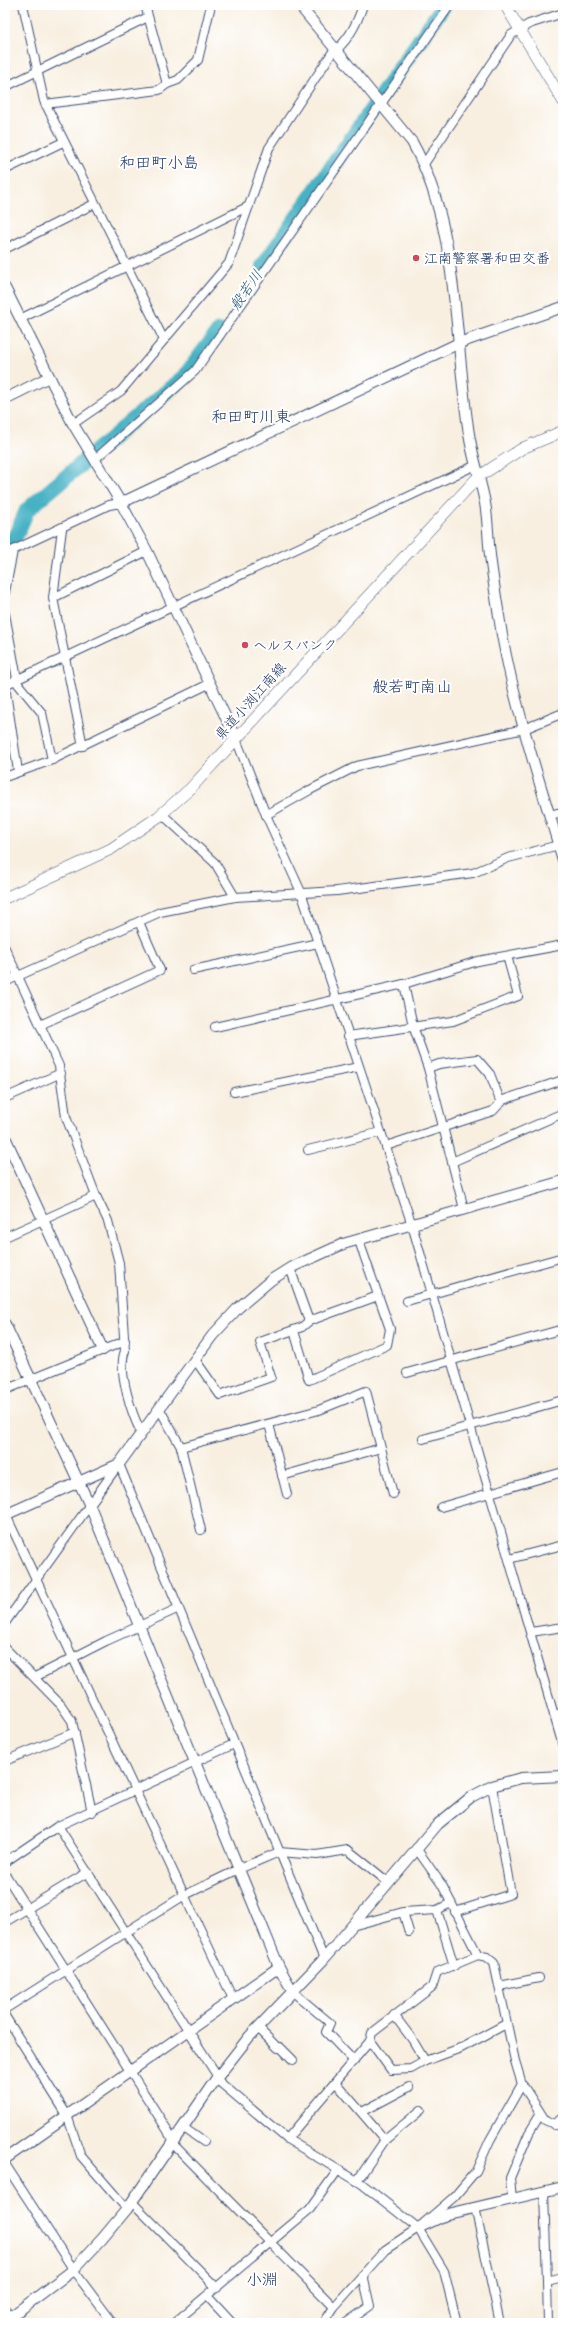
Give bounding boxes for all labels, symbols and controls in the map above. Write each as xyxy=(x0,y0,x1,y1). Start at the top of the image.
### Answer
district label: 和田町小島 xyxy=(119,152,199,176)
place label: 江南警察署和田交番 xyxy=(424,249,550,270)
marker: 江南警察署和田交番 xyxy=(411,253,421,263)
water label: 般若川 xyxy=(225,266,269,315)
district label: 和田町川東 xyxy=(211,406,291,430)
place label: ヘルスバンク xyxy=(253,636,337,657)
marker: ヘルスバンク xyxy=(240,640,250,650)
street label: 県道小渕江南線 xyxy=(211,659,292,745)
district label: 般若町南山 xyxy=(372,676,452,700)
district label: 小淵 xyxy=(246,2269,278,2293)

